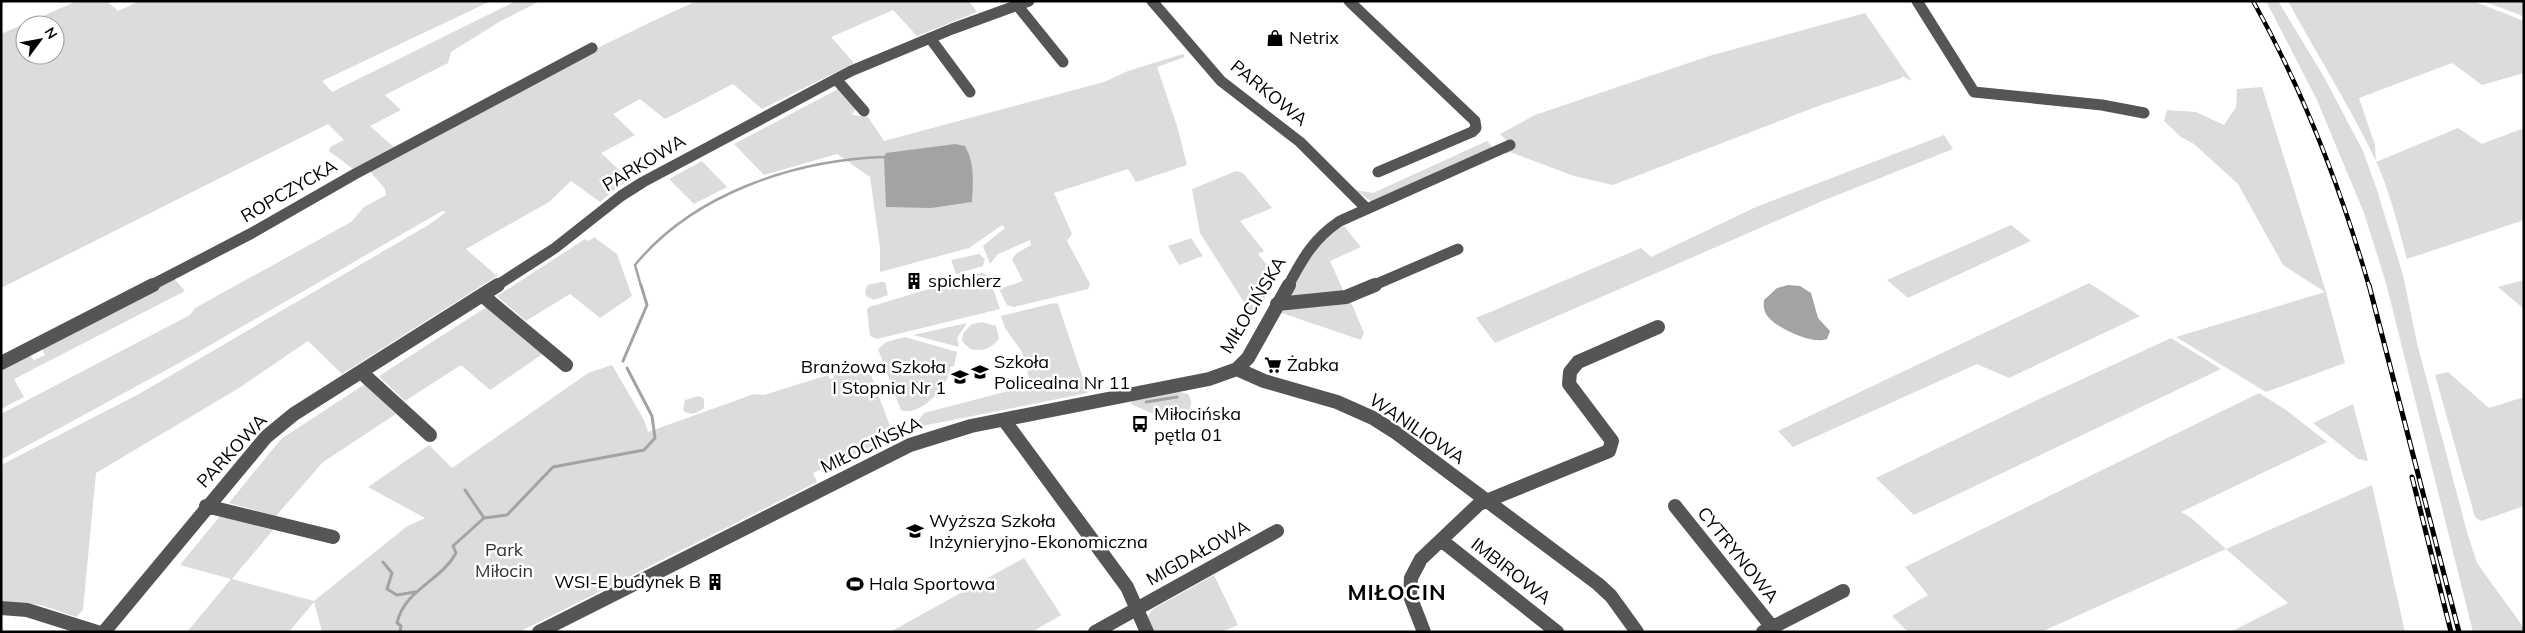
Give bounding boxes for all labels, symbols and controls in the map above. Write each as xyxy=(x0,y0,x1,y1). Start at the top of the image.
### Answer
north arrow xyxy=(15,15,65,65)
text: N xyxy=(41,24,61,42)
place label: Netrix xyxy=(1289,26,1339,49)
shop icon: Netrix xyxy=(1265,28,1285,48)
street label: PARKOWA xyxy=(1226,54,1313,131)
street label: PARKOWA xyxy=(598,129,689,196)
street label: ROPCZYCKA xyxy=(237,154,341,227)
street label: MIŁOCIŃSKA xyxy=(1215,252,1290,357)
place label: spichlerz xyxy=(928,269,1001,292)
building icon: spichlerz xyxy=(904,271,924,291)
place label: Szkoła Policealna Nr 11 xyxy=(994,350,1130,394)
place label: Żabka xyxy=(1287,353,1339,376)
place label: Branżowa Szkoła I Stopnia Nr 1 xyxy=(801,355,946,399)
supermarket icon: Żabka xyxy=(1263,355,1283,375)
school or university icon: Szkoła Policealna Nr 11 xyxy=(970,362,990,382)
school or university icon: Branżowa Szkoła I Stopnia Nr 1 xyxy=(950,367,970,387)
street label: WANILIOWA xyxy=(1365,388,1470,469)
place label: Miłocińska pętla 01 xyxy=(1154,402,1241,446)
street label: PARKOWA xyxy=(192,409,272,492)
street label: MIŁOCIŃSKA xyxy=(817,411,925,478)
bus stop icon: Miłocińska pętla 01 xyxy=(1130,414,1150,434)
street label: CYTRYNOWA xyxy=(1693,502,1784,607)
place label: Wyższa Szkoła Inżynieryjno-Ekonomiczna xyxy=(929,509,1148,553)
street label: MIGDAŁOWA xyxy=(1142,515,1254,590)
school or university icon: Wyższa Szkoła Inżynieryjno-Ekonomiczna xyxy=(905,521,925,541)
street label: IMBIROWA xyxy=(1467,532,1556,609)
park label: Park Miłocin xyxy=(475,538,533,582)
place label: WSI-E budynek B xyxy=(554,570,701,593)
building icon: WSI-E budynek B xyxy=(705,572,725,592)
place label: Hala Sportowa xyxy=(869,572,995,595)
sports icon: Hala Sportowa xyxy=(845,574,865,594)
district label: MIŁOCIN xyxy=(1347,578,1447,606)

